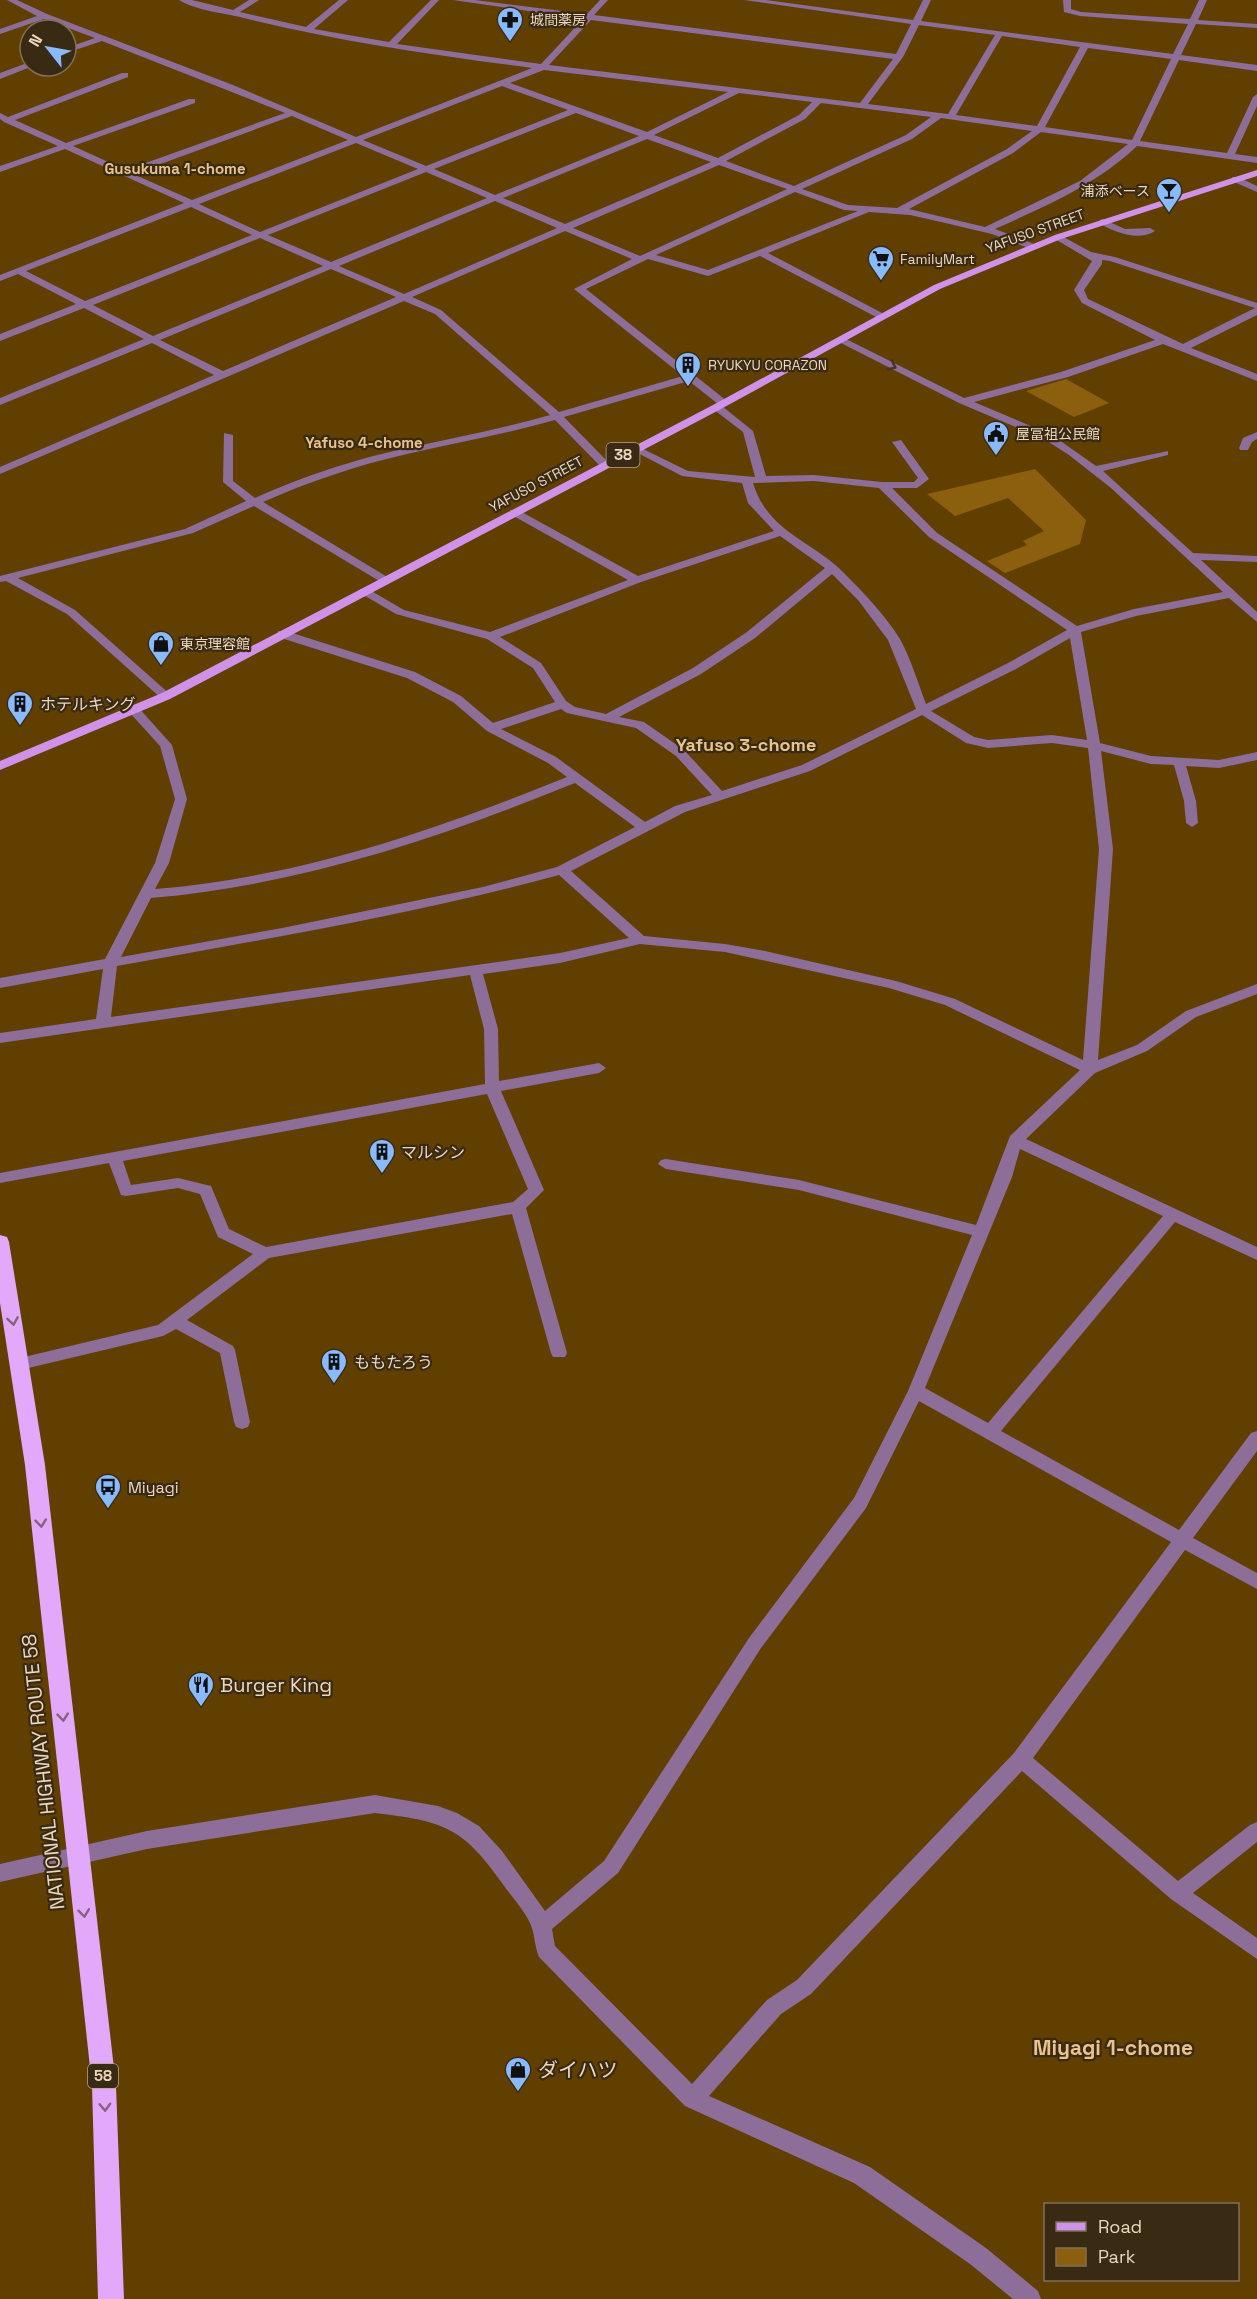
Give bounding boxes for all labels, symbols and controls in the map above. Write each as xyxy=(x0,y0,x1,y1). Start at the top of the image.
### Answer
pharmacy icon: 城間薬房 xyxy=(495,5,525,43)
place label: 城間薬房 xyxy=(530,11,586,29)
north arrow xyxy=(18,18,78,78)
text: N xyxy=(24,31,47,51)
district label: Gusukuma 1-chome xyxy=(104,159,246,178)
bar icon: 浦添ベース xyxy=(1154,176,1184,214)
place label: 浦添ベース xyxy=(1081,182,1150,200)
street label: YAFUSO STREET xyxy=(983,205,1087,257)
supermarket icon: FamilyMart xyxy=(866,244,896,282)
place label: FamilyMart xyxy=(900,250,975,268)
building icon: RYUKYU CORAZON xyxy=(673,350,703,388)
place label: RYUKYU CORAZON xyxy=(708,356,827,374)
one-way arrow xyxy=(886,359,896,370)
public building icon: 屋冨祖公民館 xyxy=(981,419,1011,457)
place label: 屋冨祖公民館 xyxy=(1016,425,1100,443)
district label: Yafuso 4-chome xyxy=(305,433,423,452)
road number: 38 xyxy=(606,443,640,467)
street label: YAFUSO STREET xyxy=(486,452,586,516)
shop icon: 東京理容館 xyxy=(146,629,176,667)
place label: 東京理容館 xyxy=(180,635,250,653)
building icon: ホテルキング xyxy=(5,689,35,727)
place label: ホテルキング xyxy=(40,694,136,715)
district label: Yafuso 3-chome xyxy=(676,733,816,756)
building icon: マルシン xyxy=(367,1137,397,1175)
place label: マルシン xyxy=(401,1142,465,1163)
one-way arrow xyxy=(6,1316,18,1325)
building icon: ももたろう xyxy=(319,1347,349,1385)
place label: ももたろう xyxy=(354,1352,433,1373)
bus stop icon: Miyagi xyxy=(93,1472,123,1510)
place label: Miyagi xyxy=(128,1477,179,1498)
one-way arrow xyxy=(34,1518,47,1528)
street label: NATIONAL HIGHWAY ROUTE 58 xyxy=(16,1633,70,1911)
restaurant icon: Burger King xyxy=(186,1670,216,1708)
place label: Burger King xyxy=(220,1672,332,1698)
one-way arrow xyxy=(56,1712,69,1721)
one-way arrow xyxy=(77,1909,90,1918)
district label: Miyagi 1-chome xyxy=(1033,2034,1193,2061)
shop icon: ダイハツ xyxy=(503,2055,533,2093)
place label: ダイハツ xyxy=(538,2057,618,2083)
road number: 58 xyxy=(88,2064,118,2088)
one-way arrow xyxy=(98,2103,111,2112)
legend xyxy=(1044,2203,1239,2281)
text: Road xyxy=(1098,2215,1142,2238)
text: Park xyxy=(1098,2245,1136,2268)

